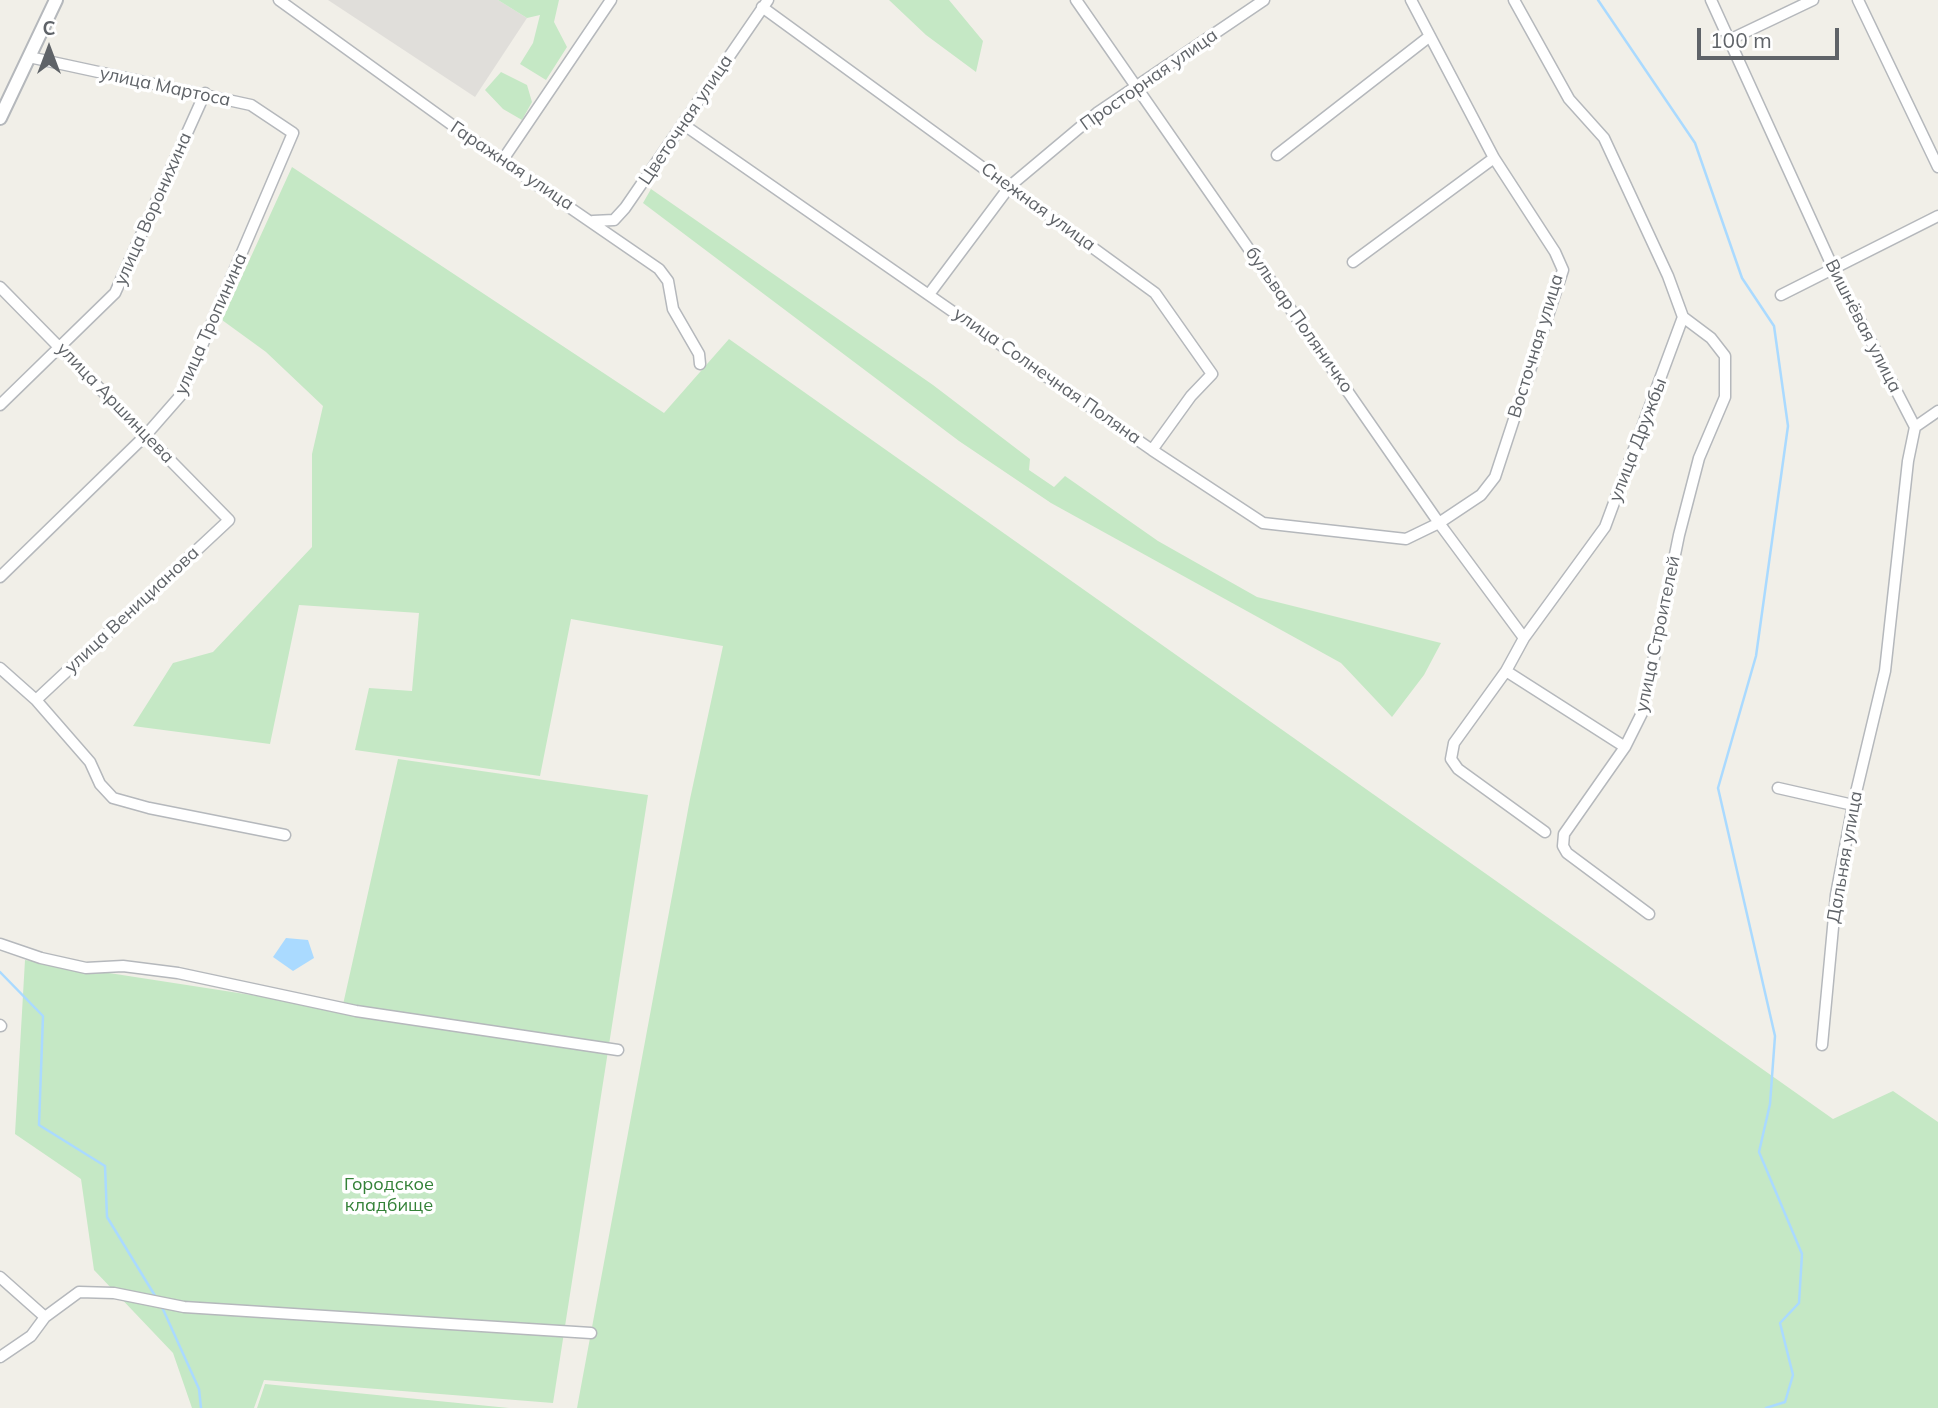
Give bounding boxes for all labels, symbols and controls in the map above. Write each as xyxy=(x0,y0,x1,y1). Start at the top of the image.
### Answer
north arrow xyxy=(14,14,84,84)
scale bar xyxy=(1700,14,1842,58)
text: С xyxy=(42,16,56,40)
street label: Просторная улица xyxy=(1076,25,1222,135)
text: 100 m xyxy=(1710,27,1772,53)
street label: Цветочная улица xyxy=(635,51,737,189)
street label: улица Мартоса xyxy=(98,63,232,111)
street label: Гаражная улица xyxy=(446,117,578,215)
street label: улица Воронихина xyxy=(110,129,196,289)
street label: Снежная улица xyxy=(976,158,1100,256)
street label: бульвар Поляничко xyxy=(1241,243,1357,397)
street label: улица Тропинина xyxy=(170,250,252,398)
street label: Вишнёвая улица xyxy=(1820,256,1906,396)
street label: Восточная улица xyxy=(1504,271,1568,421)
street label: улица Солнечная Поляна xyxy=(949,303,1145,449)
street label: улица Аршинцева xyxy=(52,338,178,468)
street label: улица Дружбы xyxy=(1605,375,1671,505)
street label: улица Веницианова xyxy=(60,542,204,678)
street label: улица Строителей xyxy=(1631,554,1685,714)
street label: Дальняя улица xyxy=(1823,789,1867,925)
park label: Городское кладбище xyxy=(344,1174,434,1216)

